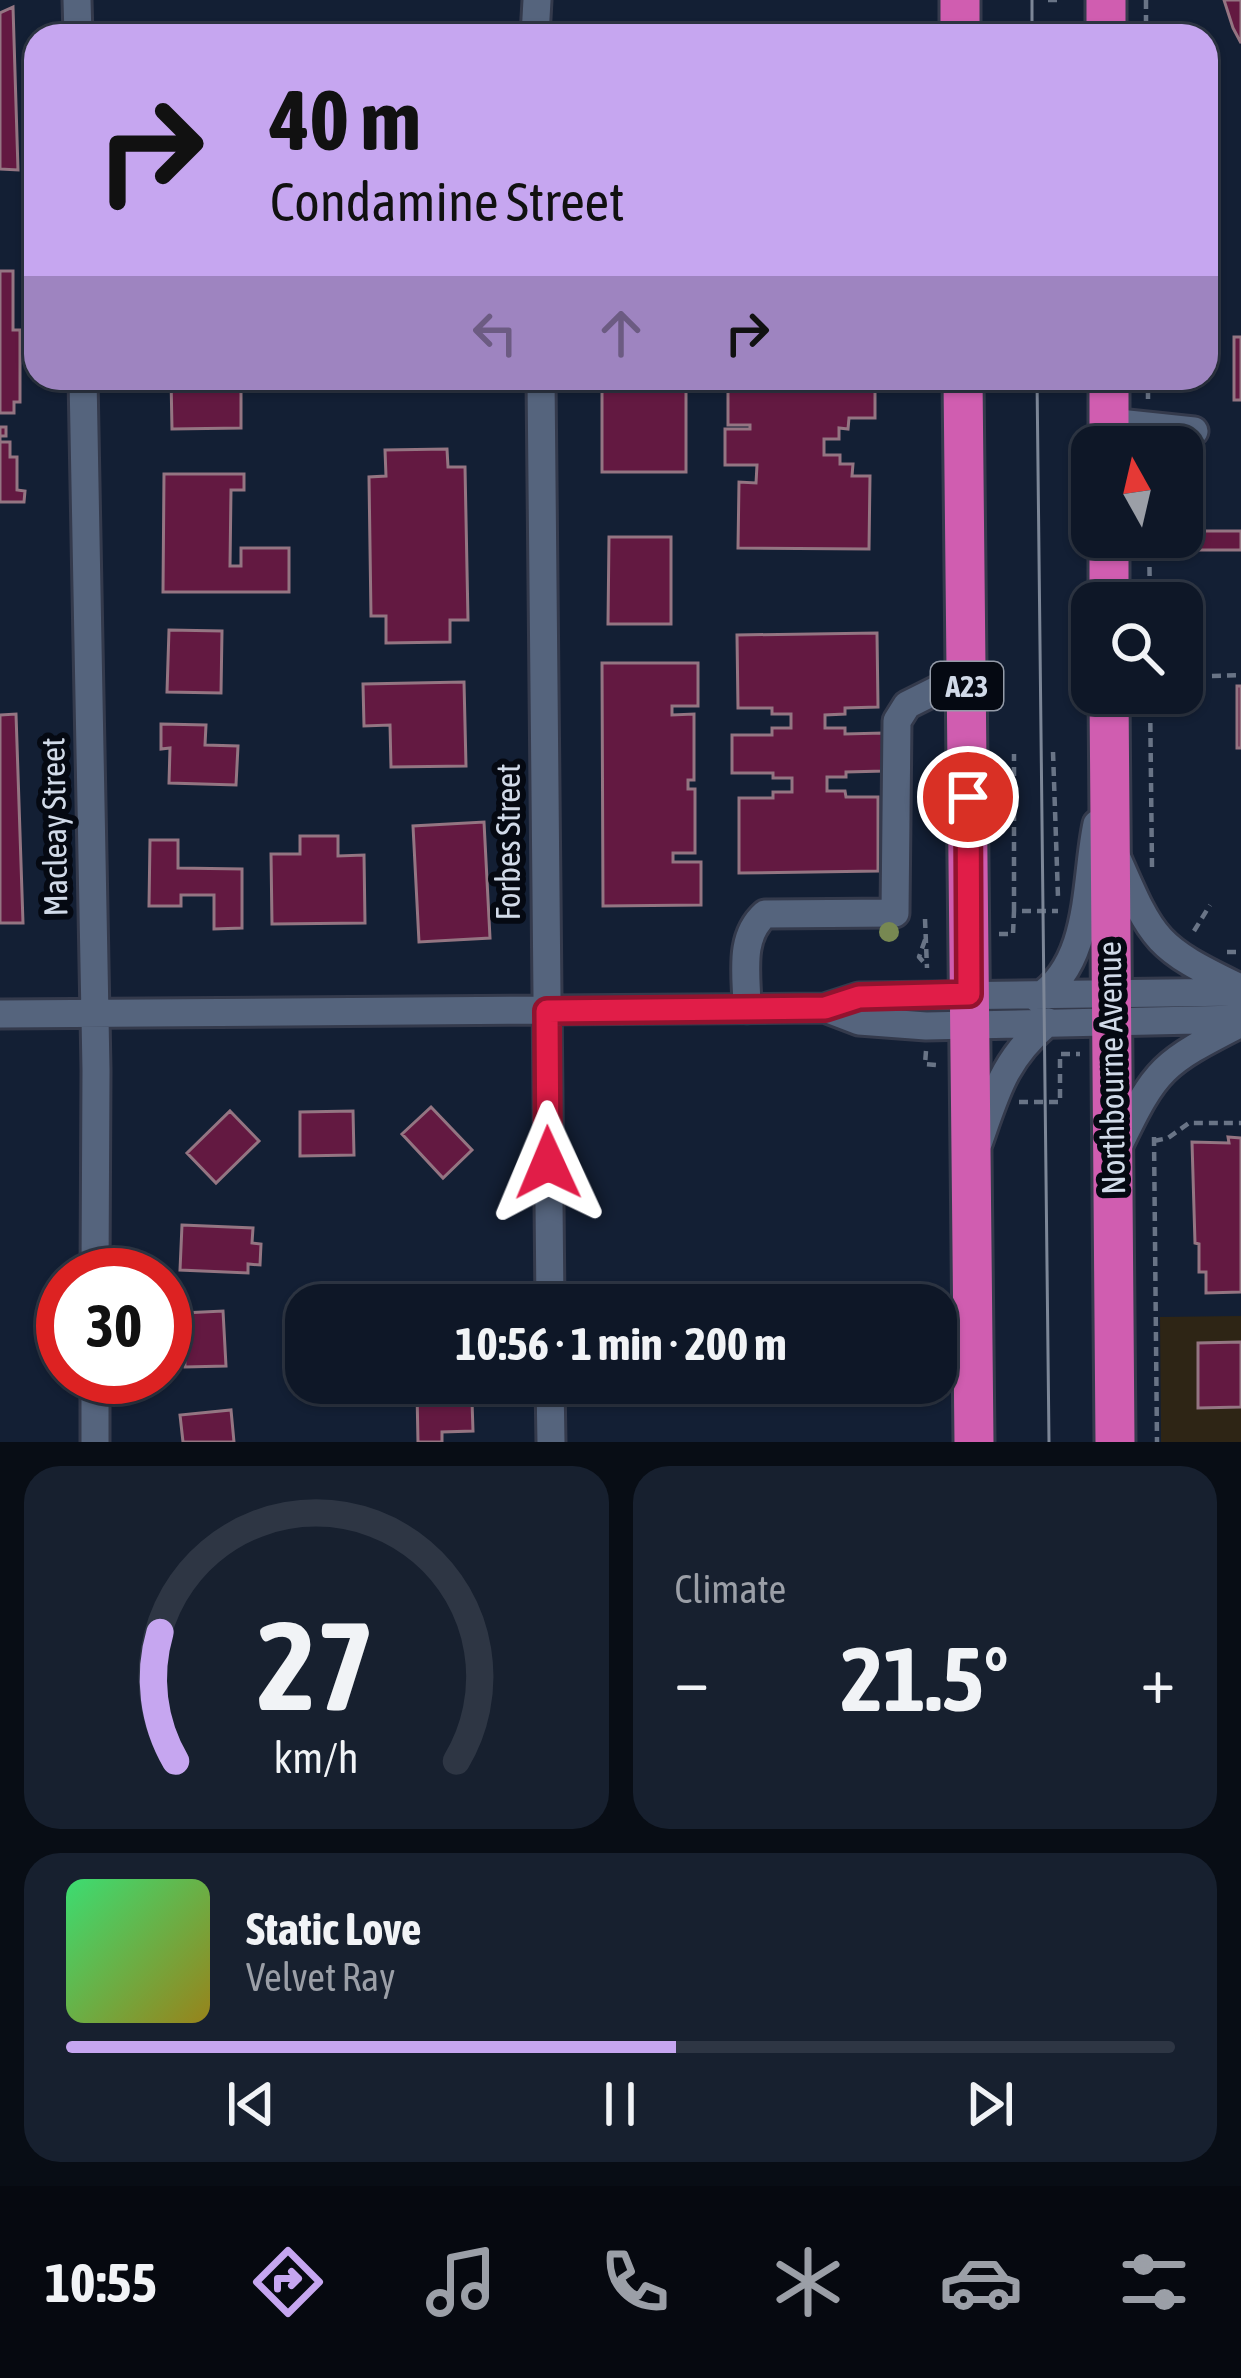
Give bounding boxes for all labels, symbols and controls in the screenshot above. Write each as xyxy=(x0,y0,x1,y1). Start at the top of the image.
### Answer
icon: right xyxy=(72,72,228,228)
text: 40 m xyxy=(270,72,421,168)
text: Condamine Street xyxy=(270,171,624,232)
icon: left xyxy=(462,300,528,366)
icon: ahead xyxy=(588,300,654,366)
icon: right xyxy=(714,300,780,366)
north arrow xyxy=(1071,426,1203,558)
map controls xyxy=(1071,426,1203,714)
button: search xyxy=(1071,582,1203,714)
road number: A23 xyxy=(931,662,1003,710)
street label: Macleay Street xyxy=(33,737,75,917)
pin xyxy=(917,746,1019,848)
street label: Forbes Street xyxy=(489,763,527,921)
icon: arrive xyxy=(935,764,1001,830)
street label: Northbourne Avenue xyxy=(1090,941,1132,1195)
position arrow xyxy=(485,1100,611,1226)
speed limit sign: 30 xyxy=(36,1248,192,1404)
text: 10:56 · 1 min · 200 m xyxy=(455,1318,787,1370)
text: Climate xyxy=(675,1567,786,1611)
text: 27 xyxy=(258,1593,375,1736)
text: 21.5° xyxy=(841,1627,1009,1730)
text: − xyxy=(675,1641,709,1717)
text: + xyxy=(1141,1641,1175,1717)
text: km/h xyxy=(274,1732,359,1781)
text: Static Love xyxy=(246,1903,422,1955)
text: Velvet Ray xyxy=(246,1955,395,1999)
icon: previous xyxy=(218,2071,284,2137)
icon: pause xyxy=(587,2071,653,2137)
icon: next xyxy=(957,2071,1023,2137)
icon: directions xyxy=(246,2240,330,2324)
icon: music xyxy=(419,2240,503,2324)
icon: phone xyxy=(593,2240,677,2324)
icon: climate xyxy=(766,2240,850,2324)
icon: car xyxy=(939,2240,1023,2324)
icon: filters xyxy=(1112,2240,1196,2324)
text: 10:55 xyxy=(45,2252,157,2313)

